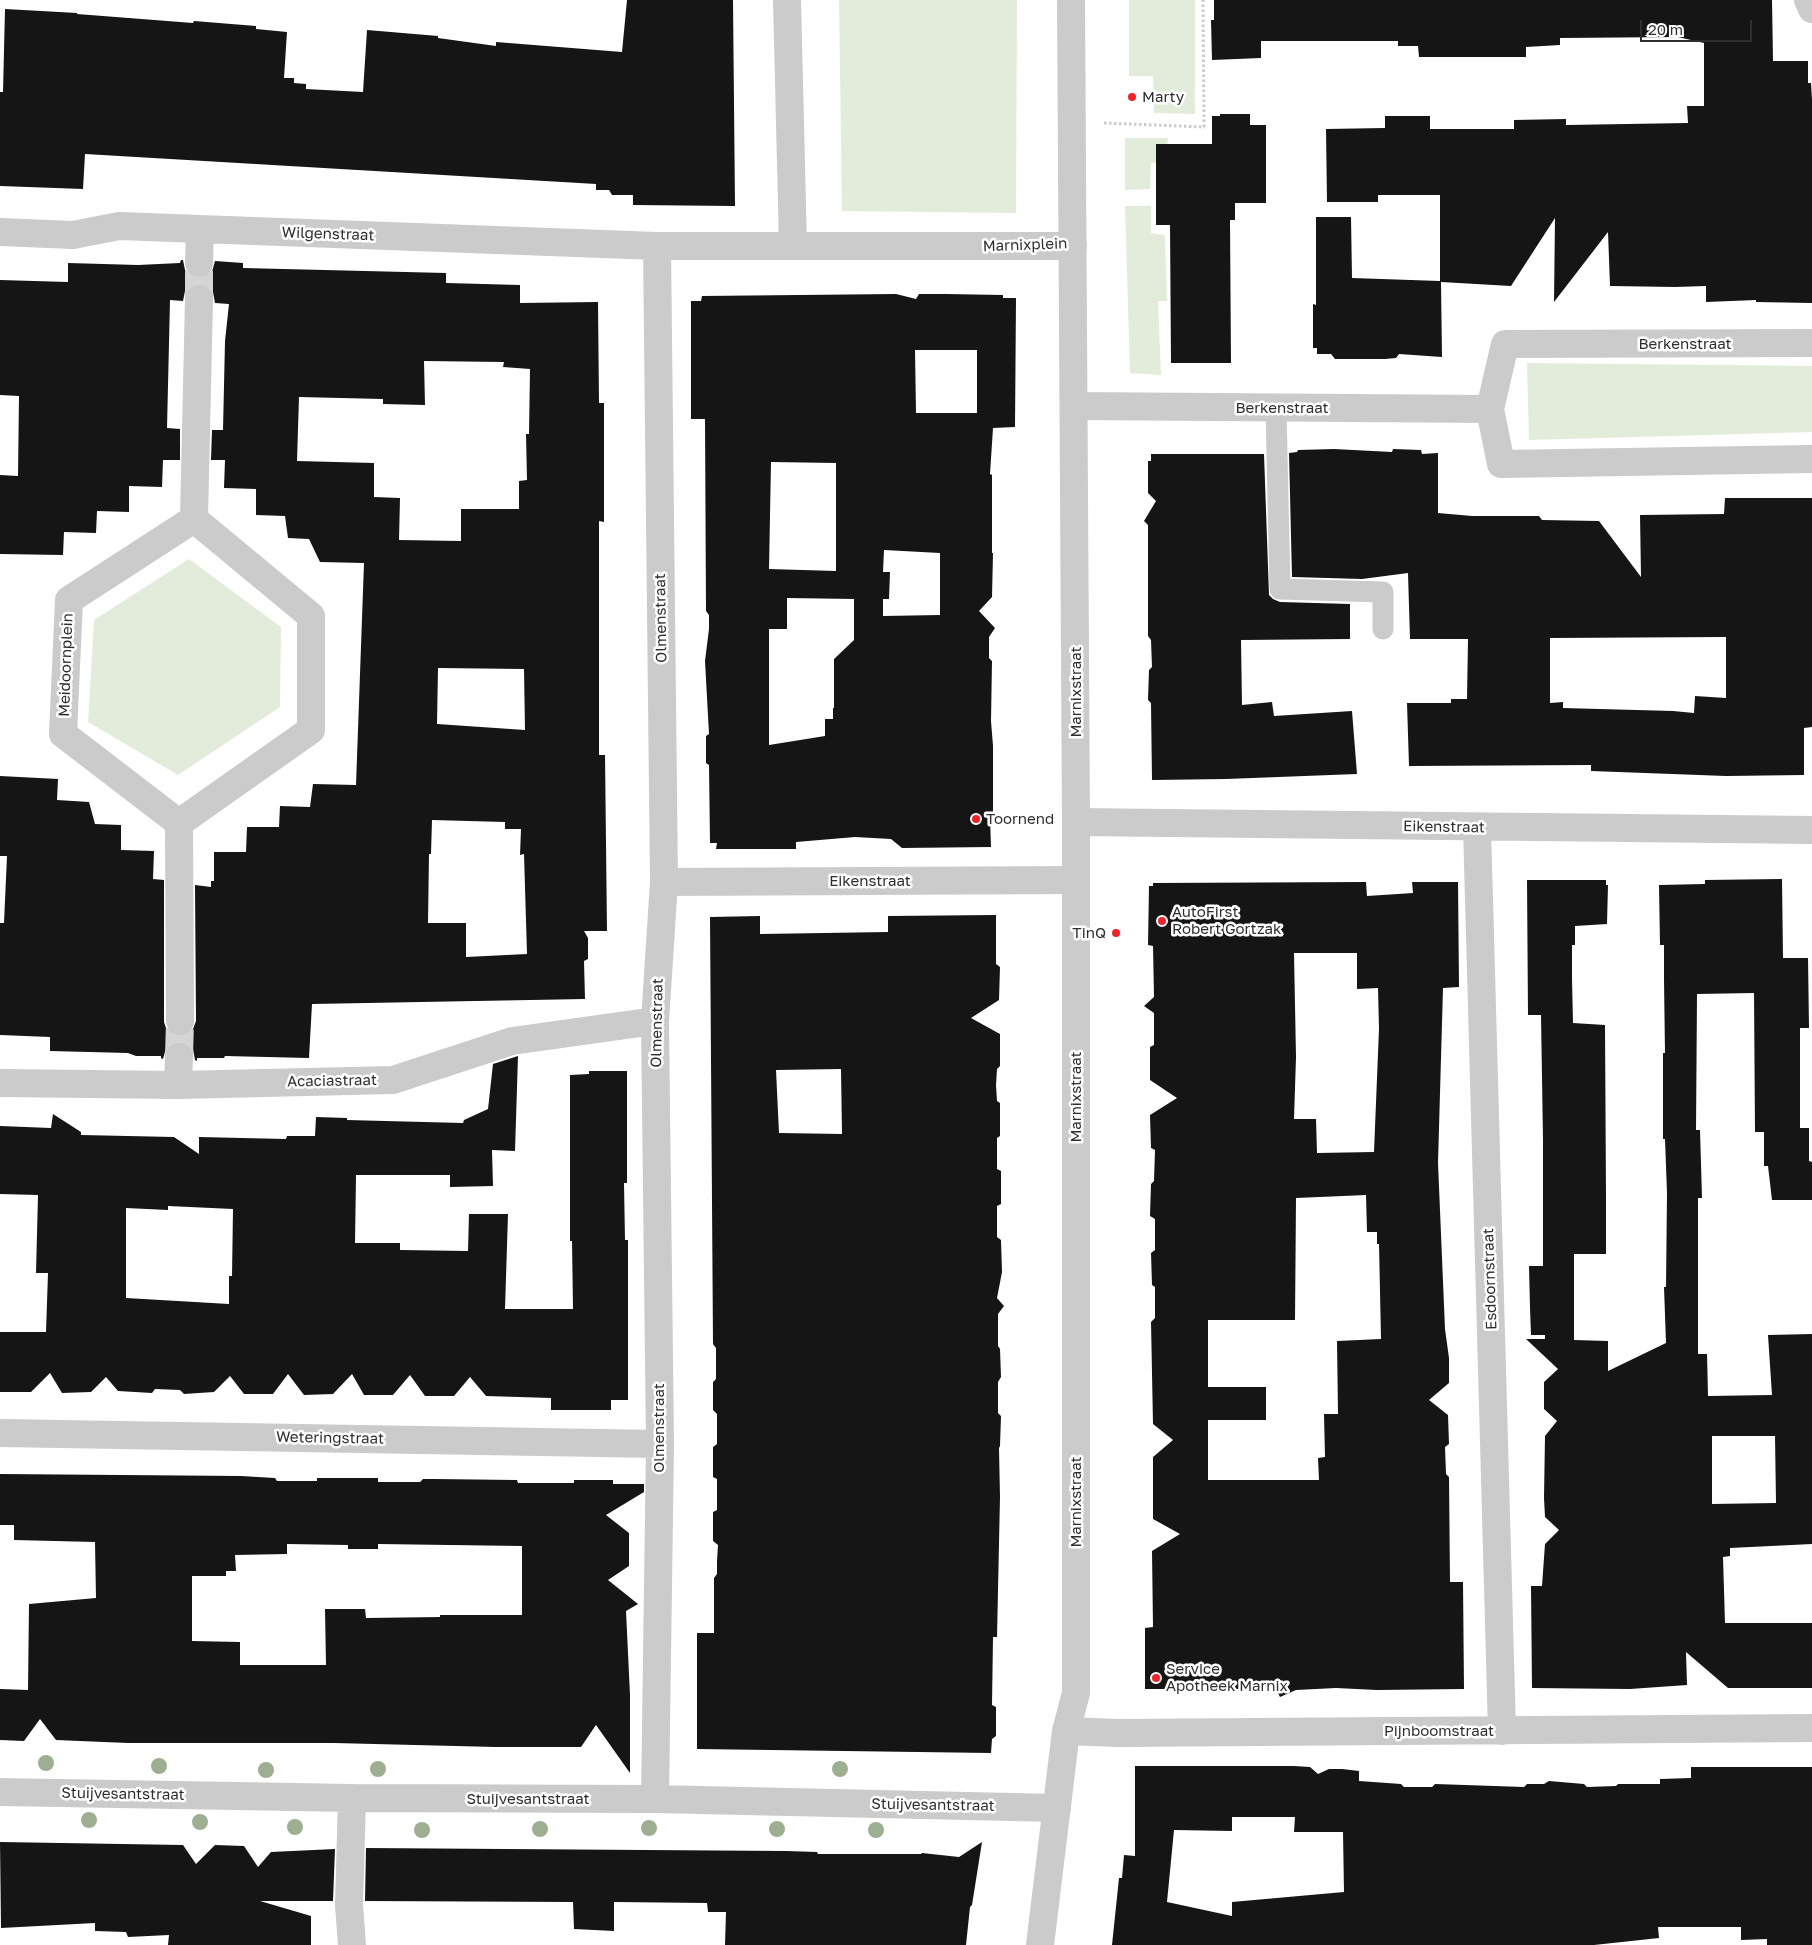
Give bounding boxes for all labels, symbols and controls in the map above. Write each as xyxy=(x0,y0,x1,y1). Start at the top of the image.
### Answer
scale bar xyxy=(1642,10,1754,42)
text: 20 m xyxy=(1648,20,1683,38)
place label: Marty xyxy=(1142,88,1184,106)
marker: Marty xyxy=(1126,91,1138,103)
street label: Wilgenstraat xyxy=(281,223,375,245)
street label: Marnixplein xyxy=(982,235,1068,255)
street label: Berkenstraat xyxy=(1638,335,1732,353)
street label: Berkenstraat xyxy=(1235,399,1329,417)
street label: Olmenstraat xyxy=(651,573,671,663)
street label: Meidoornplein xyxy=(55,613,77,717)
street label: Marnixstraat xyxy=(1067,646,1085,738)
place label: Toornend xyxy=(986,810,1054,828)
marker: Toornend xyxy=(970,813,982,825)
street label: Eikenstraat xyxy=(1403,817,1485,837)
street label: Eikenstraat xyxy=(829,872,911,890)
place label: AutoFirst Robert Gortzak xyxy=(1172,903,1281,938)
marker: AutoFirst Robert Gortzak xyxy=(1156,915,1168,927)
place label: TinQ xyxy=(1072,924,1106,942)
marker: TinQ xyxy=(1110,927,1122,939)
street label: Olmenstraat xyxy=(647,978,667,1068)
street label: Marnixstraat xyxy=(1067,1051,1085,1143)
street label: Acaciastraat xyxy=(287,1071,377,1091)
street label: Esdoornstraat xyxy=(1479,1228,1501,1330)
street label: Olmenstraat xyxy=(650,1383,668,1473)
street label: Weteringstraat xyxy=(276,1428,384,1448)
street label: Marnixstraat xyxy=(1067,1456,1085,1548)
place label: Service Apotheek Marnix xyxy=(1166,1660,1288,1695)
marker: Service Apotheek Marnix xyxy=(1150,1672,1162,1684)
street label: Pijnboomstraat xyxy=(1384,1722,1494,1740)
street label: Stuijvesantstraat xyxy=(61,1784,185,1804)
street label: Stuijvesantstraat xyxy=(466,1790,590,1808)
street label: Stuijvesantstraat xyxy=(871,1795,995,1815)

